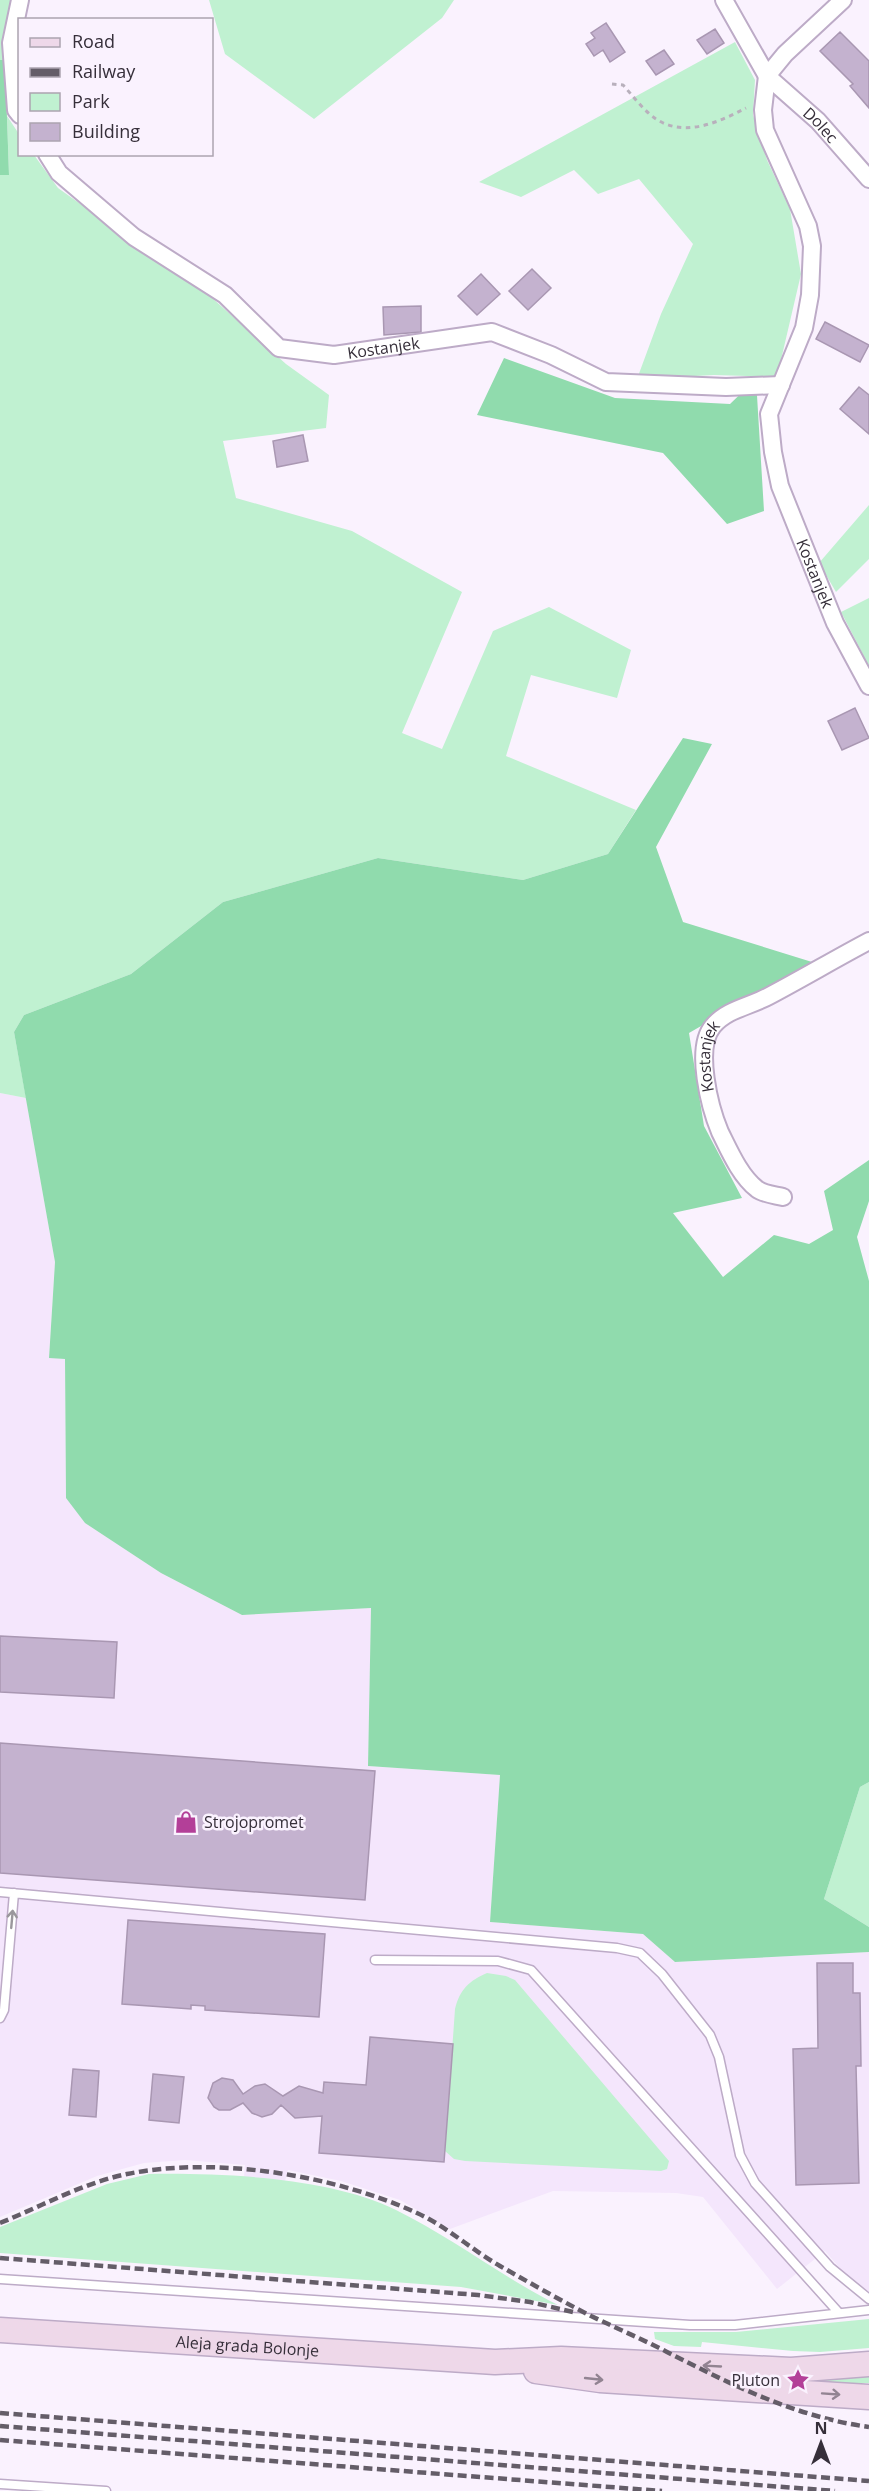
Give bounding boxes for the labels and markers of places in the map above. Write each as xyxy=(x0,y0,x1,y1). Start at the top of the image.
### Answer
shop icon: Strojopromet xyxy=(173,1809,199,1835)
place label: Strojopromet xyxy=(204,1811,304,1833)
place icon: Pluton xyxy=(785,2367,811,2393)
place label: Pluton xyxy=(731,2369,780,2391)

